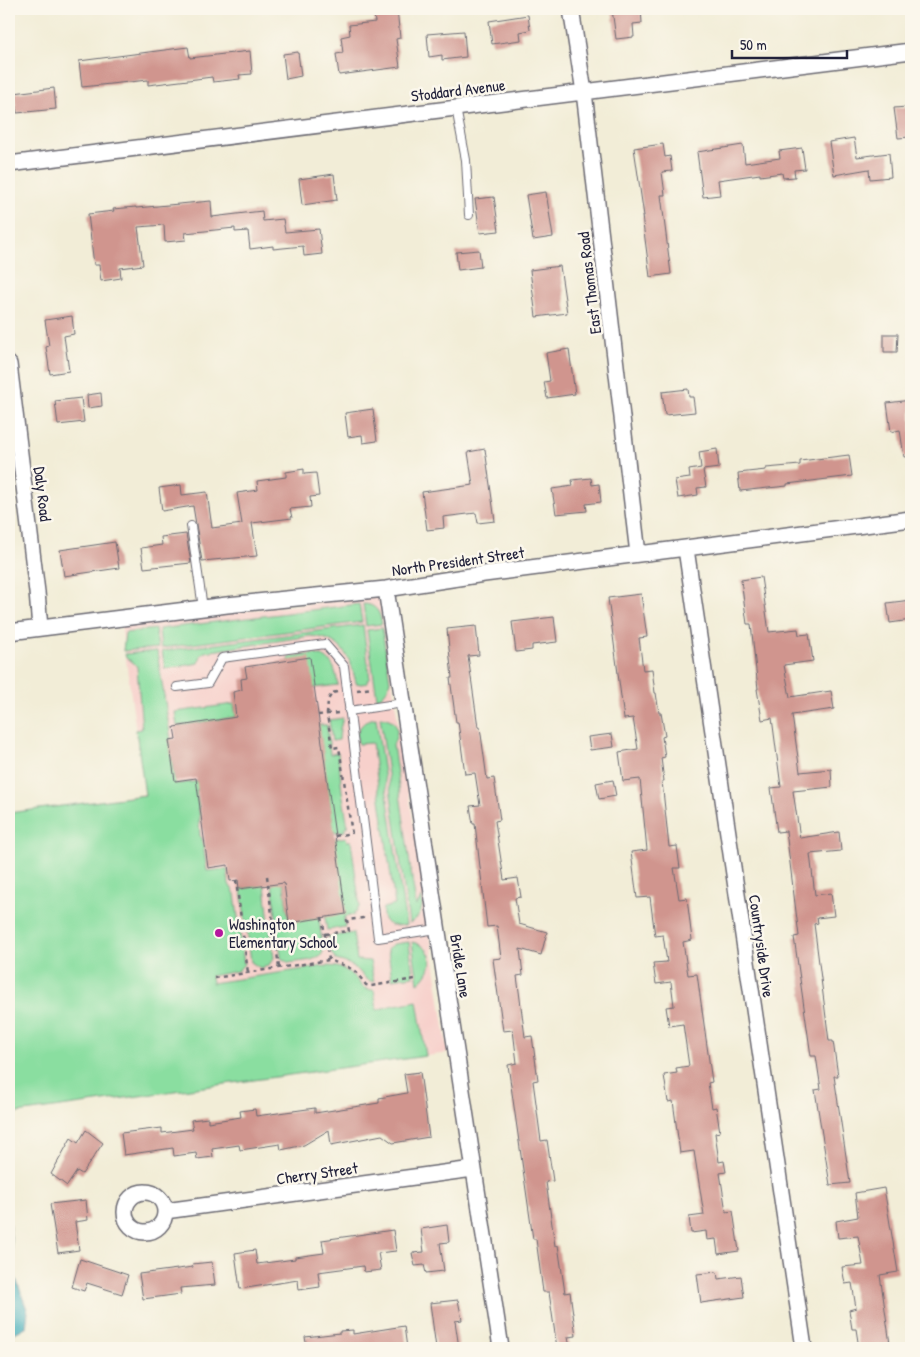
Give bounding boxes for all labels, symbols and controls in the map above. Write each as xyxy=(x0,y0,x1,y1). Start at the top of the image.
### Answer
scale bar xyxy=(732,28,848,60)
text: 50 m xyxy=(740,34,767,55)
street label: Stoddard Avenue xyxy=(410,73,507,107)
street label: East Thomas Road xyxy=(572,231,606,335)
street label: Daly Road xyxy=(29,465,57,523)
street label: North President Street xyxy=(390,541,526,581)
street label: Countryside Drive xyxy=(744,893,780,999)
place label: Washington Elementary School xyxy=(229,913,338,953)
marker: Washington Elementary School xyxy=(213,927,225,939)
street label: Bridle Lane xyxy=(445,933,477,1000)
street label: Cherry Street xyxy=(275,1156,360,1190)

